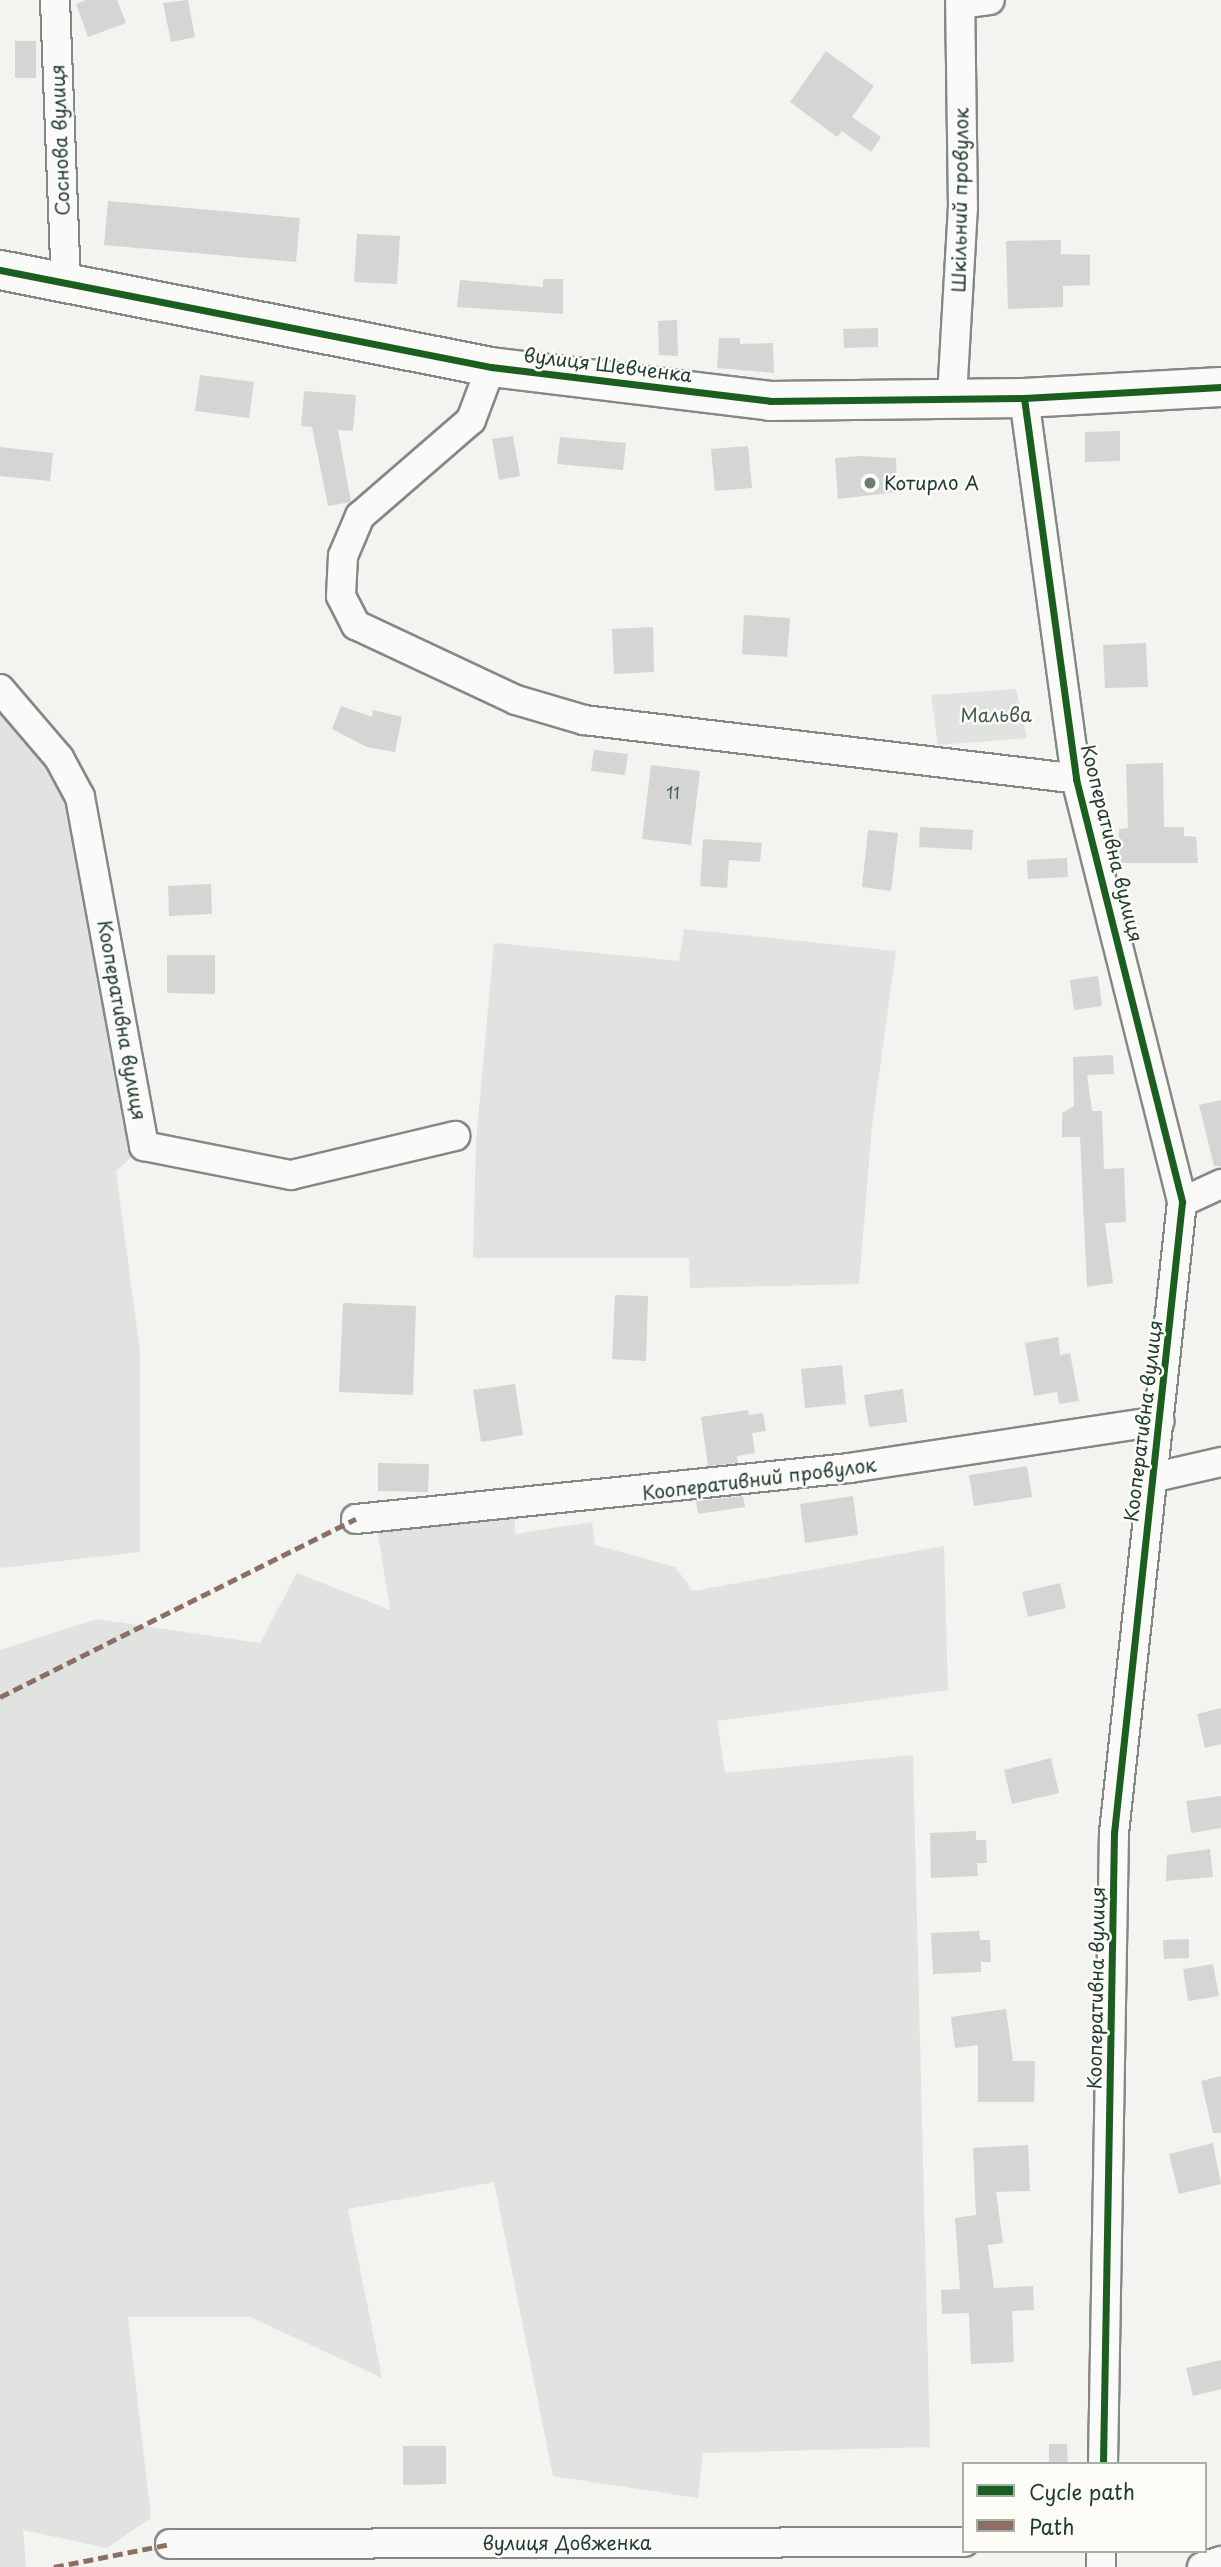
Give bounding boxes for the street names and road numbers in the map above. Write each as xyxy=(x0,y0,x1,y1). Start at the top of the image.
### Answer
street label: Соснова вулиця xyxy=(46,64,74,216)
street label: Шкільний провулок xyxy=(947,107,973,293)
street label: вулиця Шевченка xyxy=(522,343,694,387)
street label: Кооперативна вулиця xyxy=(1076,741,1148,945)
street label: Кооперативна вулиця xyxy=(93,917,151,1123)
street label: Кооперативна вулиця xyxy=(1119,1318,1167,1524)
street label: Кооперативний провулок xyxy=(641,1453,877,1505)
street label: Кооперативна вулиця xyxy=(1083,1886,1109,2090)
street label: вулиця Довженка xyxy=(483,2532,651,2554)

